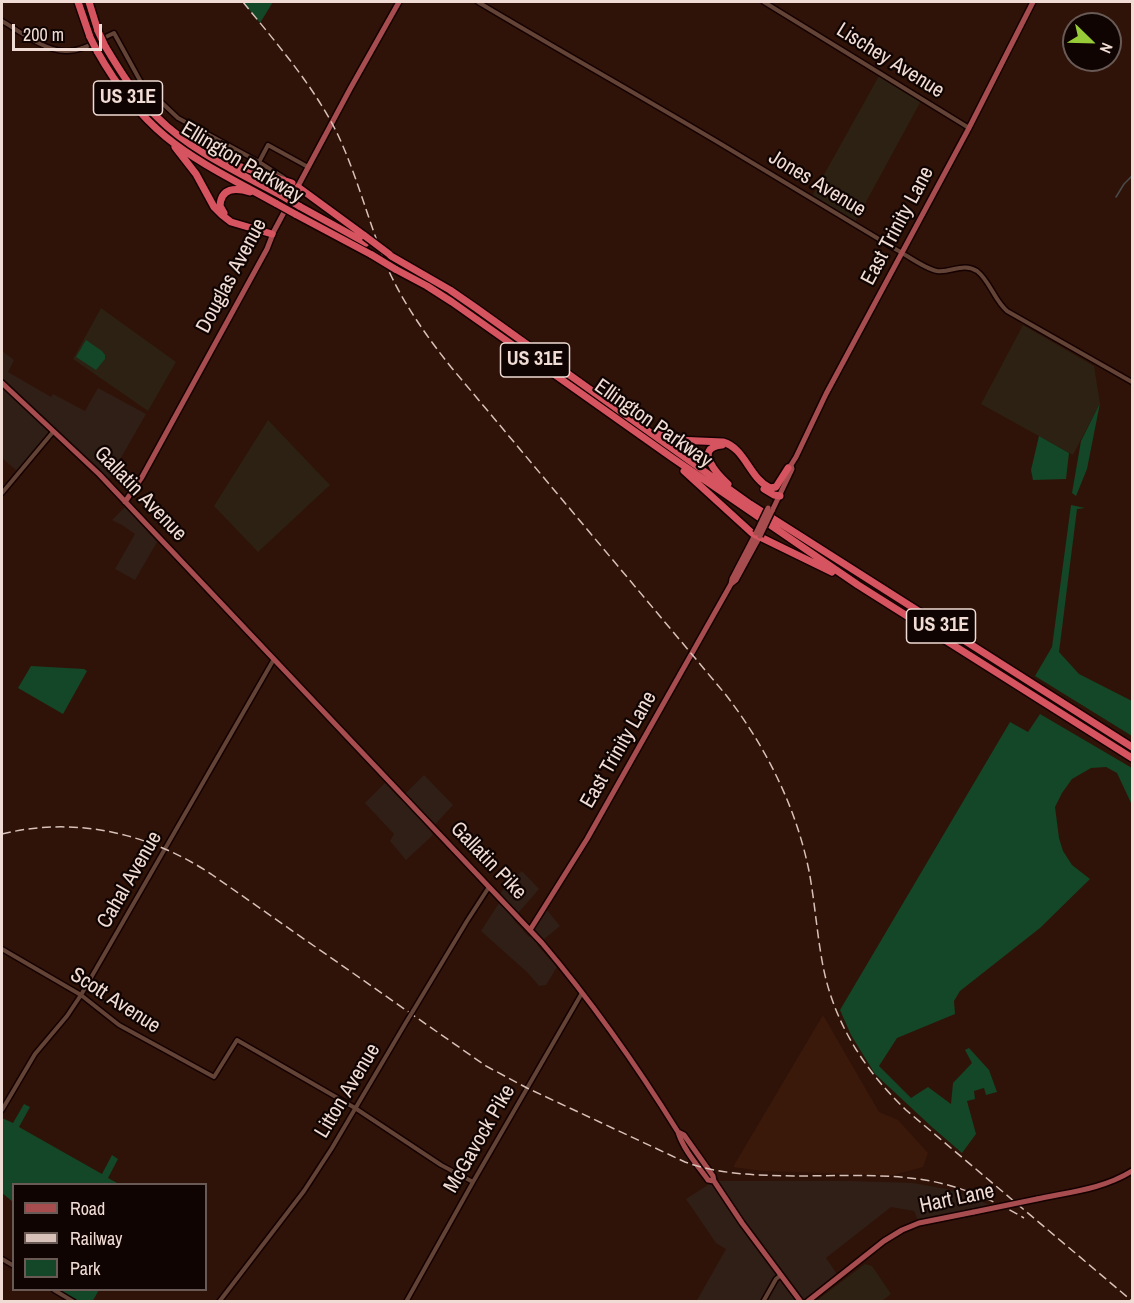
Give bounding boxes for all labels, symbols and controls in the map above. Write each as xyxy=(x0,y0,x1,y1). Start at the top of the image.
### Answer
scale bar xyxy=(15,12,105,50)
north arrow xyxy=(1062,12,1122,72)
street label: Lischey Avenue xyxy=(831,18,949,104)
text: 200 m xyxy=(23,22,64,47)
text: N xyxy=(1095,40,1119,57)
road number: US 31E xyxy=(94,81,162,115)
street label: Ellington Parkway xyxy=(176,117,308,209)
street label: Jones Avenue xyxy=(764,145,870,223)
street label: East Trinity Lane xyxy=(856,162,940,290)
street label: Douglas Avenue xyxy=(191,214,273,338)
road number: US 31E xyxy=(500,343,570,377)
street label: Ellington Parkway xyxy=(589,374,717,474)
street label: Gallatin Avenue xyxy=(88,441,192,547)
road number: US 31E xyxy=(906,609,976,643)
street label: East Trinity Lane xyxy=(575,687,663,813)
street label: Gallatin Pike xyxy=(445,817,531,905)
street label: Cahal Avenue xyxy=(92,827,168,933)
street label: Scott Avenue xyxy=(65,963,165,1039)
street label: Litton Avenue xyxy=(310,1039,386,1143)
street label: McGavock Pike xyxy=(439,1080,521,1198)
street label: Hart Lane xyxy=(917,1179,997,1219)
legend xyxy=(12,1183,207,1291)
text: Road xyxy=(70,1196,105,1221)
text: Railway xyxy=(70,1226,123,1251)
text: Park xyxy=(70,1256,100,1281)

